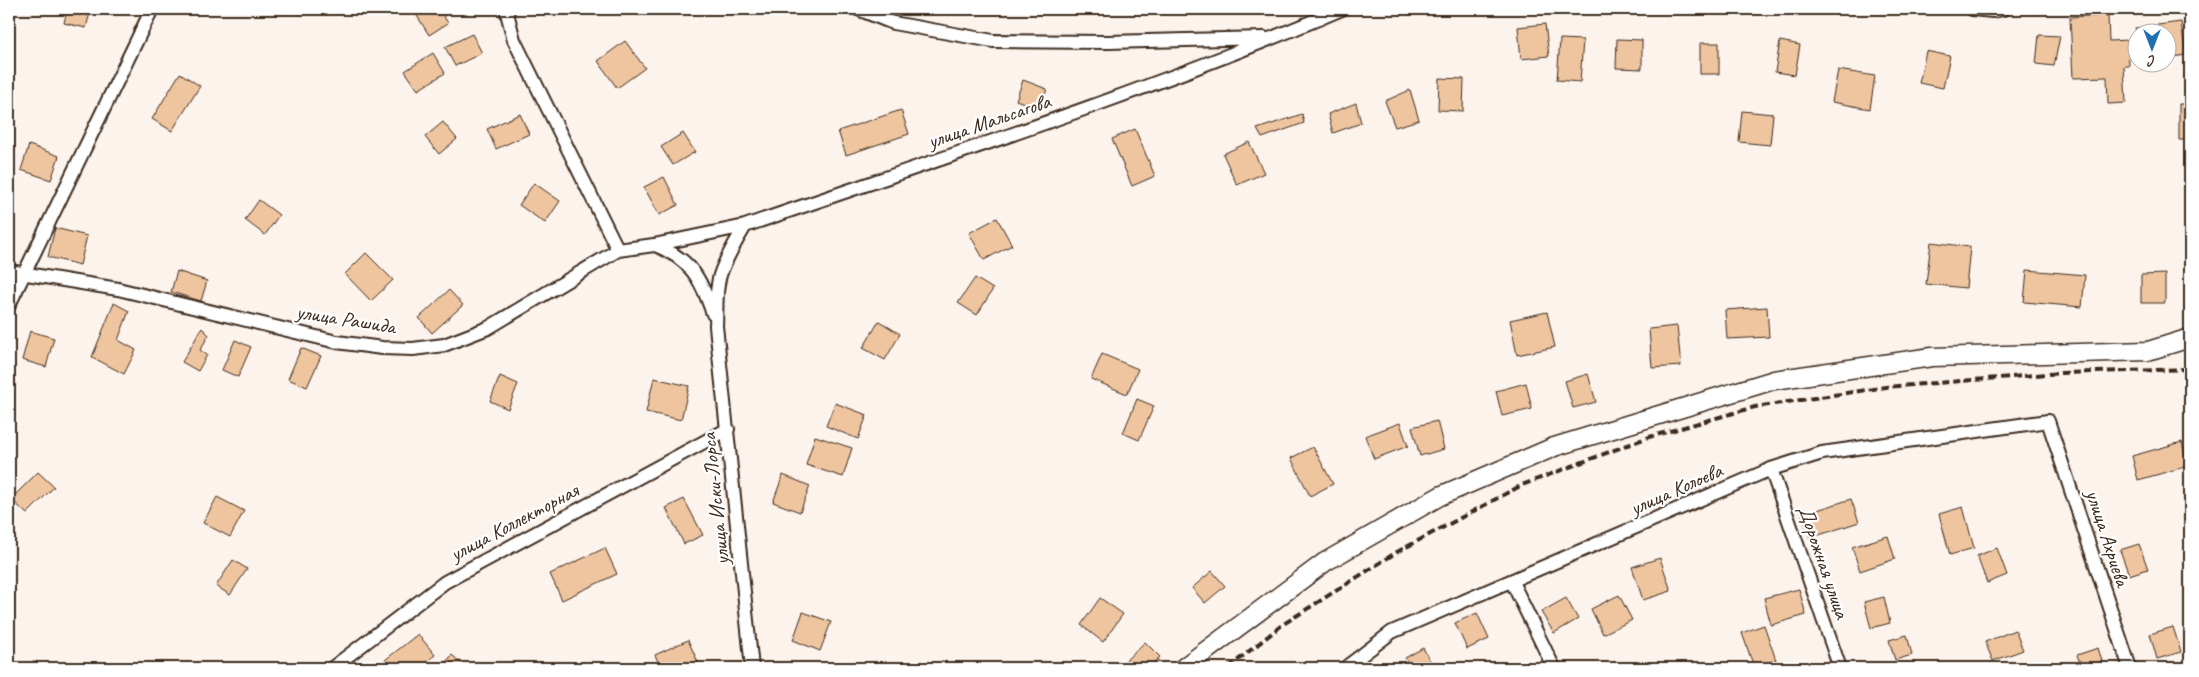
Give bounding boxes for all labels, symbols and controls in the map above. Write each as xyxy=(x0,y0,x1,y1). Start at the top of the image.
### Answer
north arrow xyxy=(2126,22,2176,72)
text: С xyxy=(2146,52,2155,69)
street label: улица Мальсагова xyxy=(922,87,1056,155)
street label: улица Рашида xyxy=(293,298,400,340)
street label: улица Иски-Лорса xyxy=(695,430,735,568)
street label: улица Колоева xyxy=(1624,456,1728,522)
street label: улица Коллекторная xyxy=(444,477,584,568)
street label: улица Ахриева xyxy=(2080,484,2137,592)
street label: Дорожная улица xyxy=(1793,502,1856,624)

